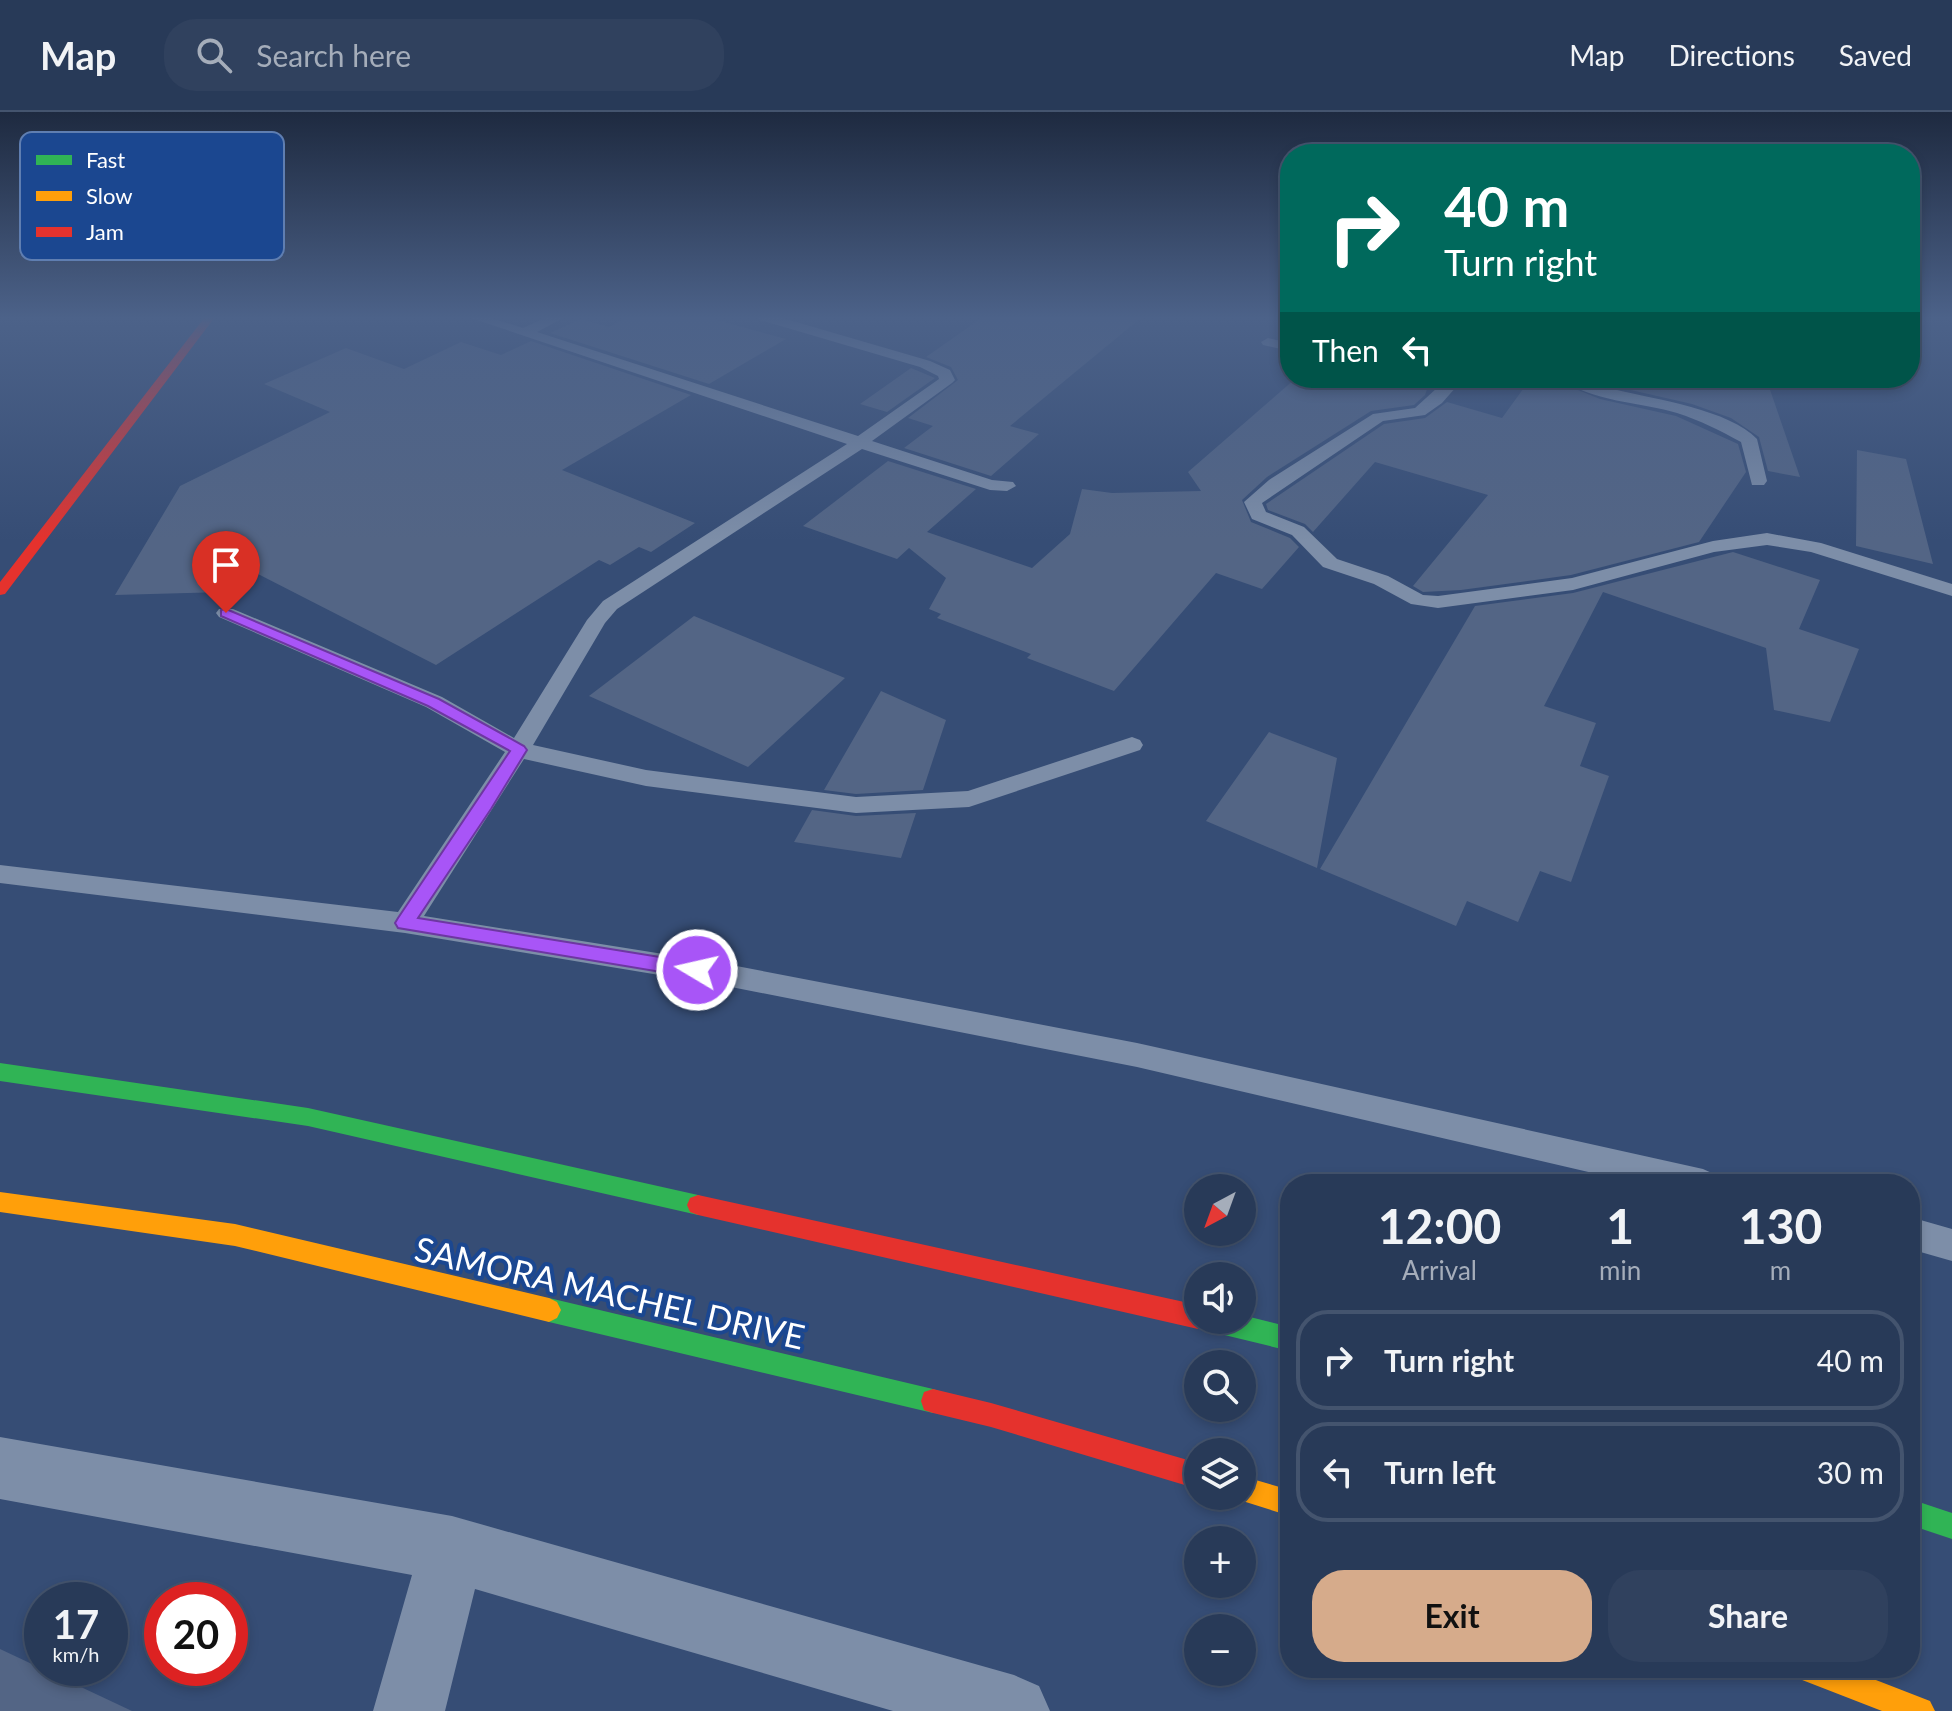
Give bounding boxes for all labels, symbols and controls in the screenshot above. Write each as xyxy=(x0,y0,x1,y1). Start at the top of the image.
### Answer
search box xyxy=(164,19,724,91)
text: Map xyxy=(40,32,116,78)
icon: search xyxy=(192,33,236,77)
text: Search here xyxy=(256,37,411,73)
text: Map xyxy=(1569,38,1624,72)
text: Directions xyxy=(1668,38,1795,72)
text: Saved xyxy=(1839,38,1912,72)
legend xyxy=(20,132,284,260)
text: Fast xyxy=(86,146,125,173)
text: 40 m xyxy=(1444,172,1569,239)
icon: right xyxy=(1312,176,1416,280)
text: Slow xyxy=(86,182,133,209)
text: Jam xyxy=(86,218,124,245)
text: Turn right xyxy=(1444,240,1597,284)
icon: left xyxy=(1395,328,1439,372)
text: Then xyxy=(1312,332,1379,368)
pin xyxy=(192,531,260,613)
icon: arrive xyxy=(204,543,248,587)
position arrow xyxy=(655,928,739,1012)
north arrow xyxy=(1184,1174,1256,1246)
map controls xyxy=(1184,1174,1256,1686)
text: 12:00 xyxy=(1378,1197,1501,1254)
text: 1 xyxy=(1606,1197,1634,1254)
text: 130 xyxy=(1739,1197,1822,1254)
street label: SAMORA MACHEL DRIVE xyxy=(411,1227,809,1357)
text: Arrival xyxy=(1402,1254,1477,1286)
text: min xyxy=(1599,1254,1641,1286)
text: m xyxy=(1770,1254,1791,1286)
button: sound xyxy=(1184,1262,1256,1334)
icon: right xyxy=(1316,1338,1360,1382)
text: Turn right xyxy=(1384,1342,1514,1378)
text: 40 m xyxy=(1817,1342,1884,1378)
button: search xyxy=(1184,1350,1256,1422)
button: layers xyxy=(1184,1438,1256,1510)
icon: left xyxy=(1316,1450,1360,1494)
text: Turn left xyxy=(1384,1454,1496,1490)
text: 30 m xyxy=(1817,1454,1884,1490)
button: + xyxy=(1184,1526,1256,1598)
button: Exit xyxy=(1312,1570,1592,1662)
button: Share xyxy=(1608,1570,1888,1662)
speed limit sign: 20 xyxy=(144,1582,248,1686)
text: 17 xyxy=(53,1600,99,1648)
button: − xyxy=(1184,1614,1256,1686)
text: km/h xyxy=(53,1642,99,1666)

